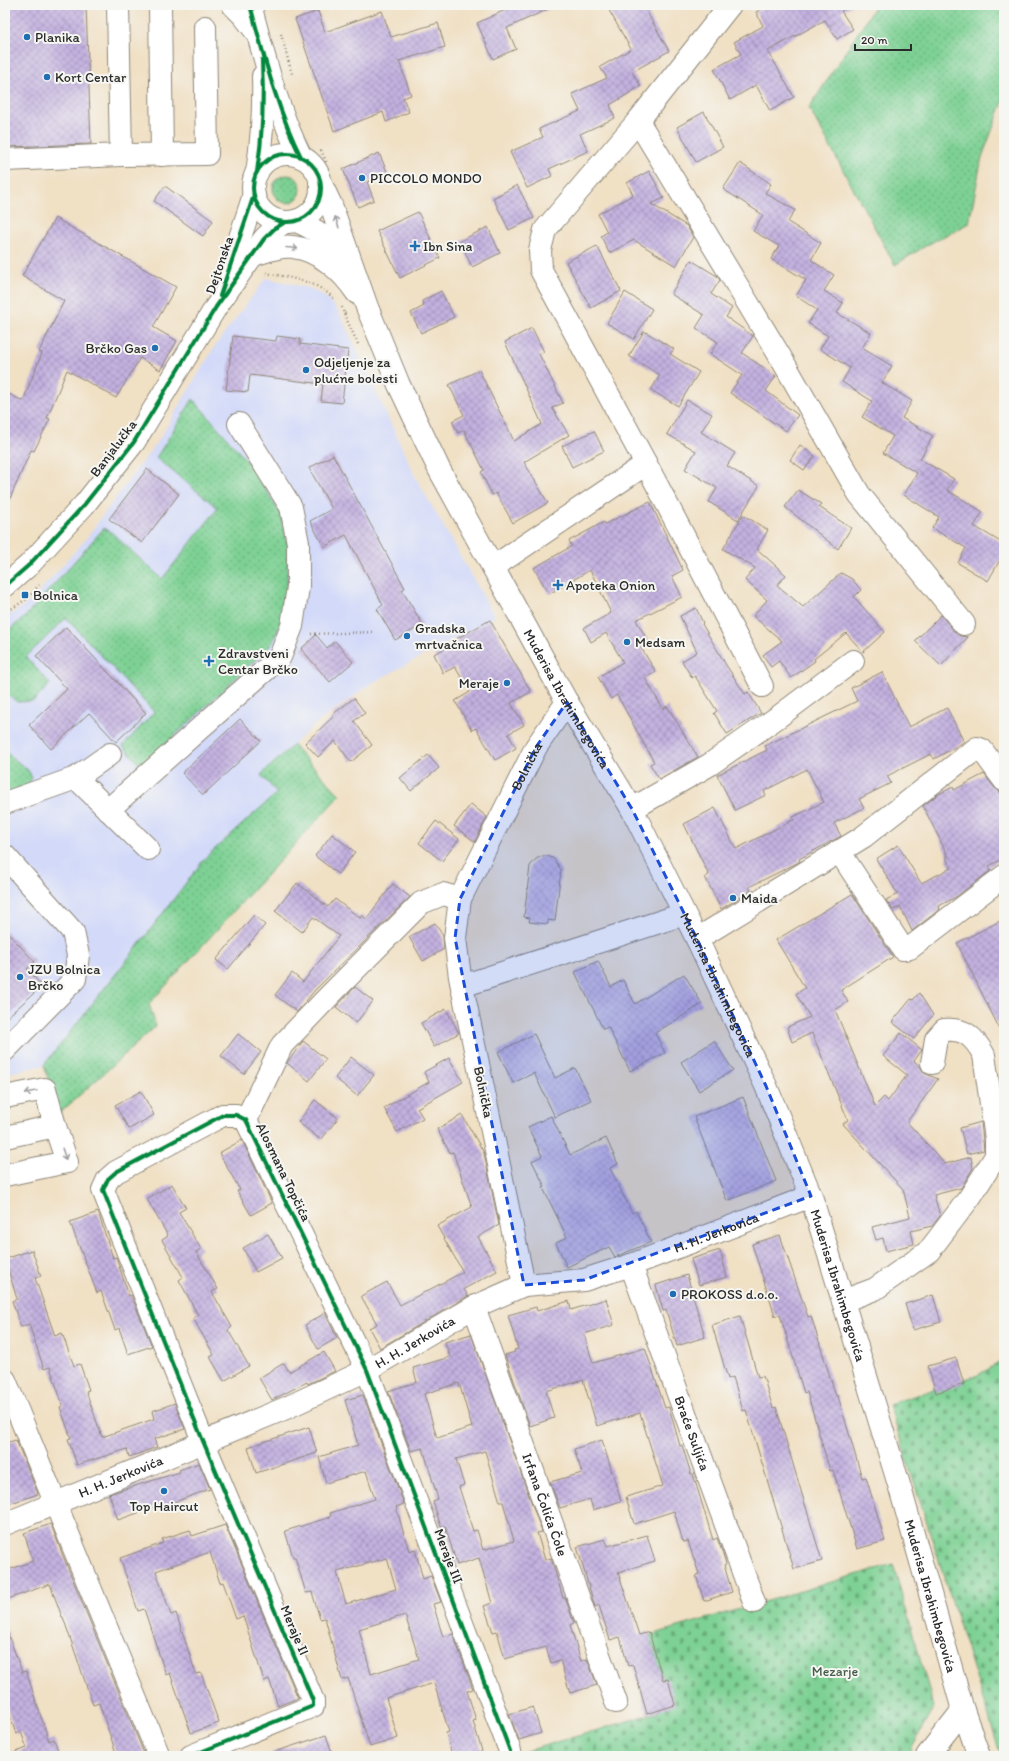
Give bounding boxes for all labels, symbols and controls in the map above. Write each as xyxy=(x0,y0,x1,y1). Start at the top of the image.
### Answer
scale bar xyxy=(855,26,911,52)
place label: Planika xyxy=(35,29,81,46)
marker: Planika xyxy=(22,32,32,42)
text: 20 m xyxy=(861,33,888,47)
place label: Kort Centar xyxy=(55,69,127,86)
marker: Kort Centar xyxy=(42,72,52,82)
place label: PICCOLO MONDO xyxy=(370,170,482,187)
marker: PICCOLO MONDO xyxy=(357,173,367,183)
one-way arrow xyxy=(333,216,340,229)
street label: Dejtonska xyxy=(202,233,238,296)
place label: Ibn Sina xyxy=(423,238,473,255)
marker: Ibn Sina xyxy=(410,241,420,251)
one-way arrow xyxy=(285,244,298,251)
place label: Brčko Gas xyxy=(86,340,147,357)
marker: Brčko Gas xyxy=(150,343,160,353)
place label: Odjeljenje za plućne bolesti xyxy=(314,354,398,387)
marker: Odjeljenje za plućne bolesti xyxy=(301,365,311,375)
street label: Banjalučka xyxy=(86,416,141,480)
place label: Apoteka Onion xyxy=(566,577,656,594)
marker: Apoteka Onion xyxy=(553,580,563,590)
place label: Bolnica xyxy=(33,587,79,604)
marker: Bolnica xyxy=(20,590,30,600)
place label: Gradska mrtvačnica xyxy=(415,620,483,653)
street label: Muderisa Ibrahimbegovića xyxy=(520,626,614,773)
marker: Gradska mrtvačnica xyxy=(402,631,412,641)
place label: Medsam xyxy=(635,634,686,651)
marker: Medsam xyxy=(622,637,632,647)
place label: Zdravstveni Centar Brčko xyxy=(218,645,298,678)
marker: Zdravstveni Centar Brčko xyxy=(203,655,215,667)
place label: Meraje xyxy=(459,675,499,692)
marker: Meraje xyxy=(502,678,512,688)
street label: Bolnička xyxy=(508,738,547,793)
place label: Maida xyxy=(741,890,779,907)
marker: Maida xyxy=(728,893,738,903)
street label: Muderisa Ibrahimbegovića xyxy=(676,910,760,1061)
place label: JZU Bolnica Brčko xyxy=(28,961,101,994)
marker: JZU Bolnica Brčko xyxy=(15,972,25,982)
street label: Bolnička xyxy=(470,1065,497,1120)
one-way arrow xyxy=(25,1088,38,1096)
street label: Alosmana Topčića xyxy=(252,1120,315,1225)
one-way arrow xyxy=(61,1148,69,1160)
street label: Muderisa Ibrahimbegovića xyxy=(807,1207,869,1364)
street label: H. H. Jerkovića xyxy=(671,1209,762,1257)
place label: PROKOSS d.o.o. xyxy=(681,1286,778,1303)
marker: PROKOSS d.o.o. xyxy=(668,1289,678,1299)
street label: H. H. Jerkovića xyxy=(372,1312,459,1372)
street label: Braće Suljića xyxy=(670,1394,713,1473)
street label: H. H. Jerkovića xyxy=(76,1451,166,1502)
street label: Irfana Čolića Čole xyxy=(518,1451,571,1559)
marker: Top Haircut xyxy=(159,1486,169,1496)
place label: Top Haircut xyxy=(129,1498,199,1515)
street label: Muderisa Ibrahimbegovića xyxy=(900,1517,960,1675)
street label: Meraje III xyxy=(430,1526,467,1586)
street label: Meraje II xyxy=(276,1603,313,1658)
park label: Mezarje xyxy=(812,1663,858,1680)

